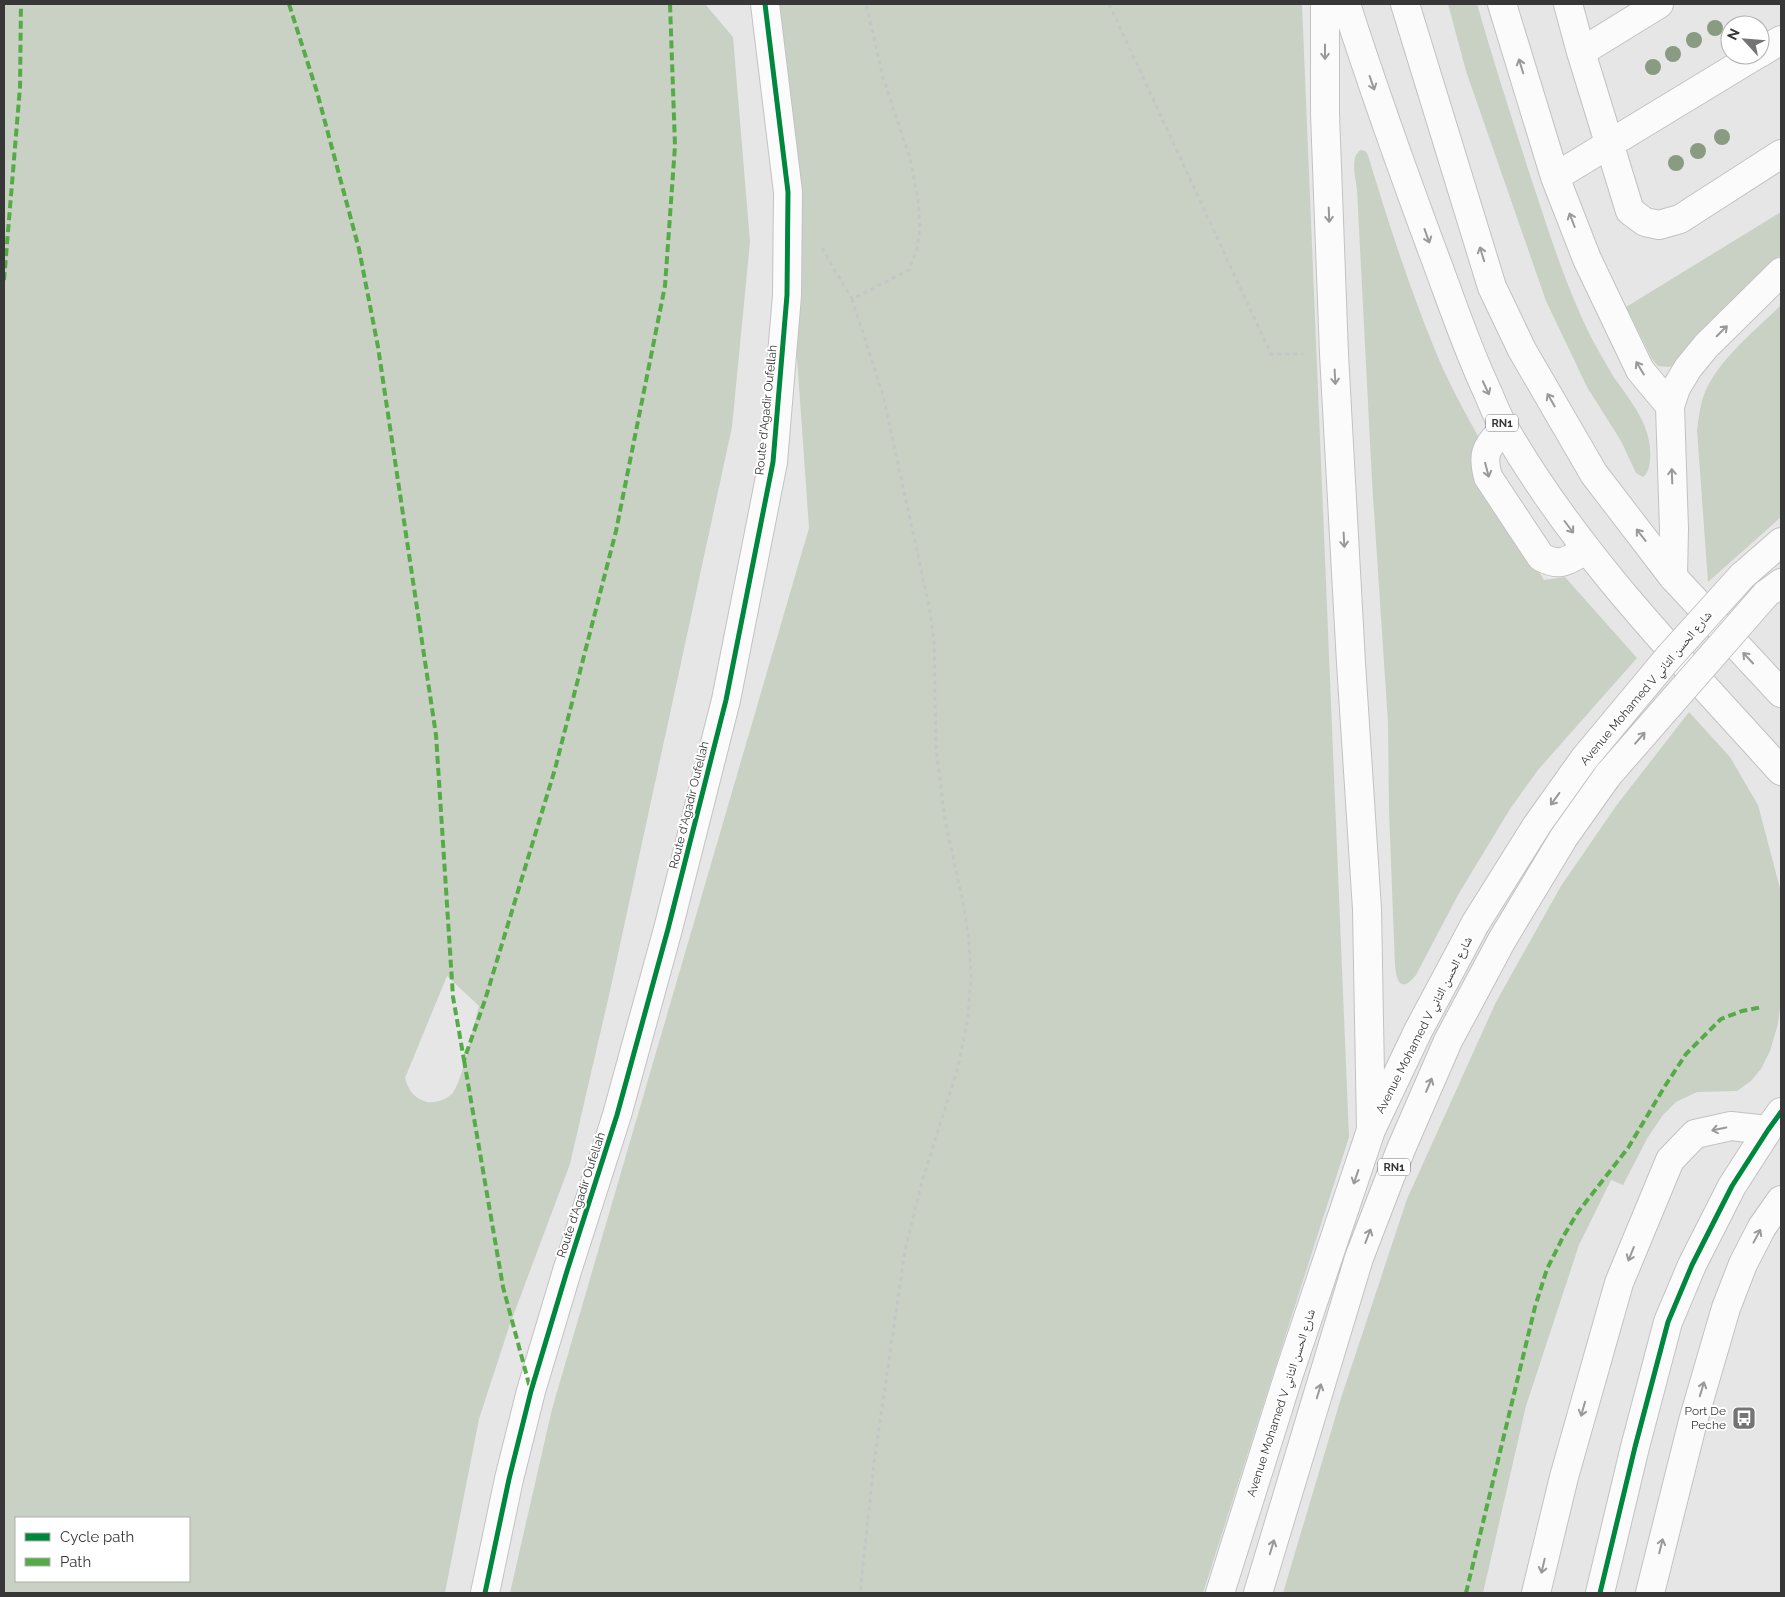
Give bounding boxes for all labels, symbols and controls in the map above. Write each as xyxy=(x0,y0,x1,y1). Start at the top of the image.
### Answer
north arrow xyxy=(1720,15,1770,65)
text: N xyxy=(1724,26,1743,43)
one-way arrow xyxy=(1320,44,1330,60)
one-way arrow xyxy=(1516,59,1526,75)
one-way arrow xyxy=(1368,75,1377,91)
one-way arrow xyxy=(1324,207,1333,223)
one-way arrow xyxy=(1567,213,1576,229)
one-way arrow xyxy=(1423,228,1432,244)
one-way arrow xyxy=(1477,246,1487,262)
one-way arrow xyxy=(1715,325,1728,337)
street label: Route d'Agadir Oufellah xyxy=(752,344,780,476)
one-way arrow xyxy=(1634,361,1645,375)
one-way arrow xyxy=(1330,369,1340,385)
one-way arrow xyxy=(1481,380,1491,395)
one-way arrow xyxy=(1546,394,1556,408)
road number: RN1 xyxy=(1486,414,1518,432)
one-way arrow xyxy=(1482,461,1492,477)
one-way arrow xyxy=(1667,468,1677,484)
one-way arrow xyxy=(1564,520,1574,534)
one-way arrow xyxy=(1636,528,1646,542)
one-way arrow xyxy=(1339,531,1348,547)
street label: Avenue Mohamed V شارع الحسن الثاني xyxy=(1577,608,1717,770)
one-way arrow xyxy=(1742,651,1754,664)
one-way arrow xyxy=(1634,732,1645,745)
street label: Route d'Agadir Oufellah xyxy=(666,740,712,870)
one-way arrow xyxy=(1550,792,1561,805)
street label: Avenue Mohamed V شارع الحسن الثاني xyxy=(1373,934,1478,1117)
one-way arrow xyxy=(1424,1078,1434,1093)
one-way arrow xyxy=(1712,1125,1728,1134)
street label: Route d'Agadir Oufellah xyxy=(554,1131,608,1259)
road number: RN1 xyxy=(1378,1158,1410,1176)
one-way arrow xyxy=(1351,1168,1360,1184)
one-way arrow xyxy=(1364,1229,1373,1244)
one-way arrow xyxy=(1753,1229,1762,1244)
one-way arrow xyxy=(1626,1246,1636,1261)
street label: Avenue Mohamed V شارع الحسن الثاني xyxy=(1244,1307,1321,1500)
one-way arrow xyxy=(1698,1381,1708,1397)
one-way arrow xyxy=(1314,1383,1324,1399)
one-way arrow xyxy=(1578,1400,1588,1416)
place label: Port De Peche xyxy=(1685,1404,1726,1432)
bus stop icon: Port De Peche xyxy=(1731,1405,1757,1431)
legend xyxy=(15,1517,190,1582)
text: Cycle path xyxy=(60,1528,134,1546)
one-way arrow xyxy=(1657,1538,1667,1554)
one-way arrow xyxy=(1268,1539,1278,1555)
text: Path xyxy=(60,1553,91,1571)
one-way arrow xyxy=(1538,1558,1547,1574)

